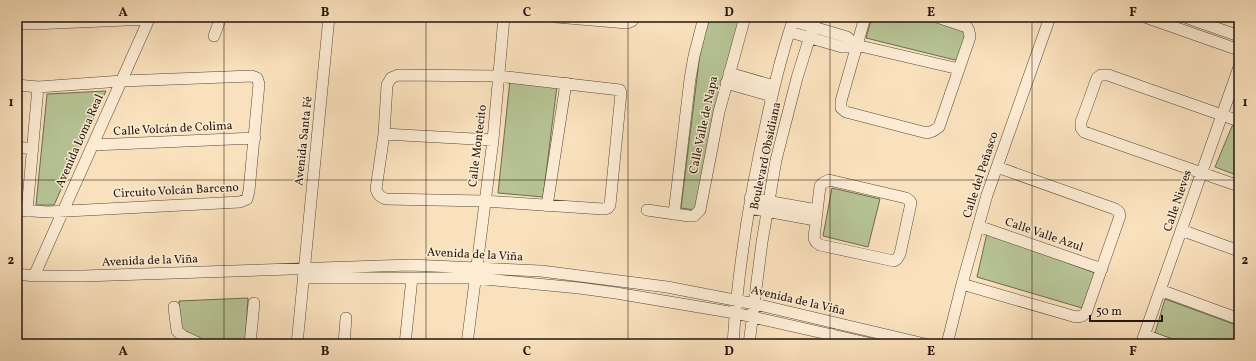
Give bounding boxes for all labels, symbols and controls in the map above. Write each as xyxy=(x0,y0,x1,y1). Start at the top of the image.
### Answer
text: A xyxy=(118,4,128,22)
text: B xyxy=(321,4,330,22)
text: C xyxy=(523,4,531,22)
text: D xyxy=(724,4,734,22)
text: E xyxy=(927,4,935,22)
text: F xyxy=(1129,4,1137,22)
street label: Calle Valle de Napa xyxy=(686,75,722,175)
street label: Avenida Loma Real xyxy=(52,91,108,190)
text: 1 xyxy=(8,94,14,112)
text: 1 xyxy=(1242,94,1248,112)
street label: Avenida Santa Fé xyxy=(291,95,317,186)
street label: Boulevard Obsidiana xyxy=(747,101,785,211)
street label: Calle Montecito xyxy=(465,104,491,188)
street label: Calle Volcán de Colima xyxy=(113,118,233,140)
street label: Calle del Peñasco xyxy=(959,130,1003,220)
street label: Calle Nieves xyxy=(1160,168,1196,234)
street label: Circuito Volcán Barceno xyxy=(113,180,239,202)
street label: Calle Valle Azul xyxy=(1003,214,1086,256)
street label: Avenida de la Viña xyxy=(426,244,524,266)
street label: Avenida de la Viña xyxy=(102,251,198,271)
text: 2 xyxy=(8,252,15,270)
text: 2 xyxy=(1242,252,1249,270)
street label: Avenida de la Viña xyxy=(749,282,847,320)
scale bar xyxy=(1090,297,1162,323)
text: 50 m xyxy=(1096,304,1122,320)
text: A xyxy=(118,343,128,361)
text: B xyxy=(321,343,330,361)
text: C xyxy=(523,343,531,361)
text: D xyxy=(724,343,734,361)
text: E xyxy=(927,343,935,361)
text: F xyxy=(1129,343,1137,361)

